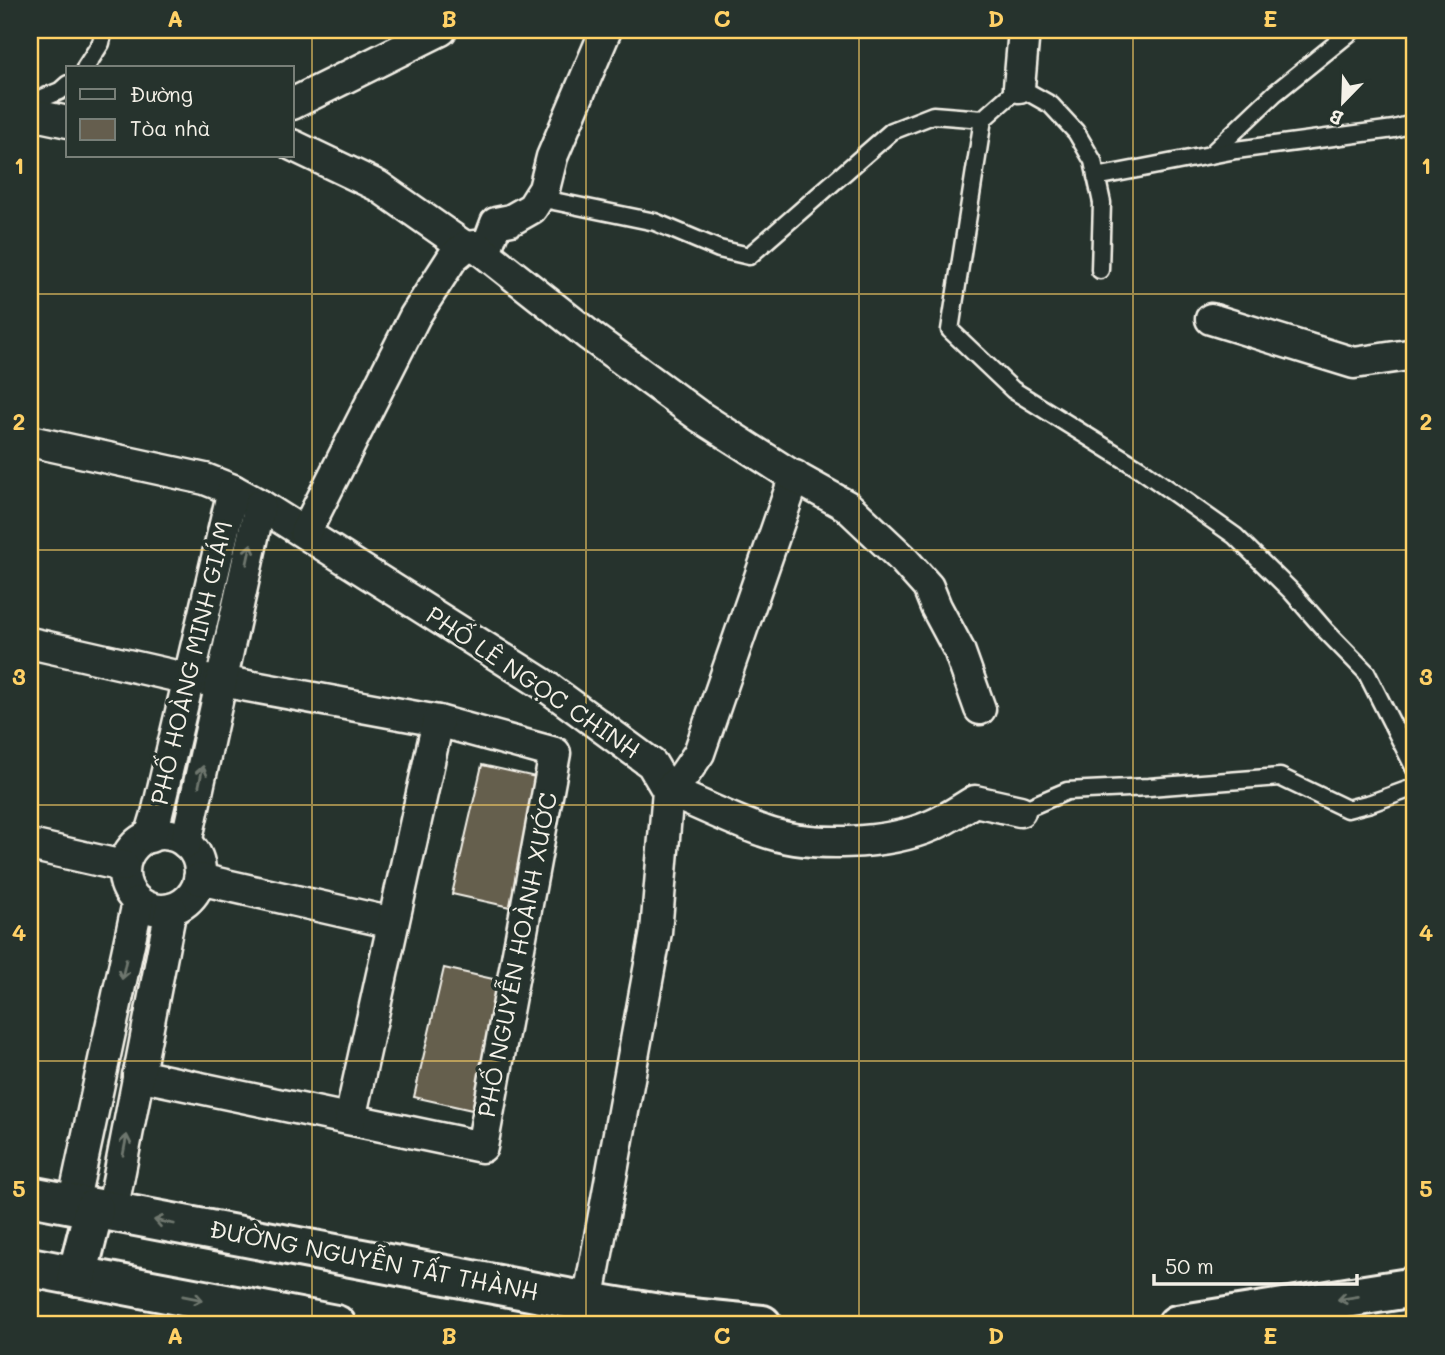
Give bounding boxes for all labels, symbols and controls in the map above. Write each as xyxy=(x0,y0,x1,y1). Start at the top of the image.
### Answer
text: A xyxy=(167,3,183,33)
text: B xyxy=(441,3,457,33)
text: C xyxy=(713,3,731,33)
text: D xyxy=(988,3,1004,33)
text: E xyxy=(1263,3,1277,33)
legend xyxy=(66,66,294,158)
north arrow xyxy=(1308,66,1378,136)
text: Đường xyxy=(130,80,193,107)
text: B xyxy=(1325,104,1347,132)
text: Tòa nhà xyxy=(130,114,211,141)
text: 1 xyxy=(14,150,24,180)
text: 1 xyxy=(1421,150,1431,180)
text: 2 xyxy=(13,406,25,436)
text: 2 xyxy=(1420,406,1432,436)
street label: PHỐ HOÀNG MINH GIÁM xyxy=(143,518,238,808)
one-way arrow xyxy=(243,543,256,566)
street label: PHỐ LÊ NGỌC CHINH xyxy=(421,599,647,765)
text: 3 xyxy=(12,661,26,691)
text: 3 xyxy=(1419,661,1433,691)
one-way arrow xyxy=(194,765,208,788)
street label: PHỐ NGUYỄN HOÀNH XƯỚC xyxy=(470,790,563,1120)
text: 4 xyxy=(12,917,26,947)
text: 4 xyxy=(1419,917,1433,947)
one-way arrow xyxy=(116,957,130,980)
one-way arrow xyxy=(118,1134,132,1157)
text: 5 xyxy=(12,1173,26,1203)
text: 5 xyxy=(1419,1173,1433,1203)
street label: ĐƯỜNG NGUYỄN TẤT THÀNH xyxy=(207,1212,541,1307)
one-way arrow xyxy=(153,1214,176,1228)
scale bar xyxy=(1154,1243,1358,1287)
text: 50 m xyxy=(1165,1252,1214,1279)
one-way arrow xyxy=(181,1292,204,1305)
one-way arrow xyxy=(1337,1292,1360,1305)
text: A xyxy=(167,1320,183,1350)
text: B xyxy=(441,1320,457,1350)
text: C xyxy=(713,1320,731,1350)
text: D xyxy=(988,1320,1004,1350)
text: E xyxy=(1263,1320,1277,1350)

